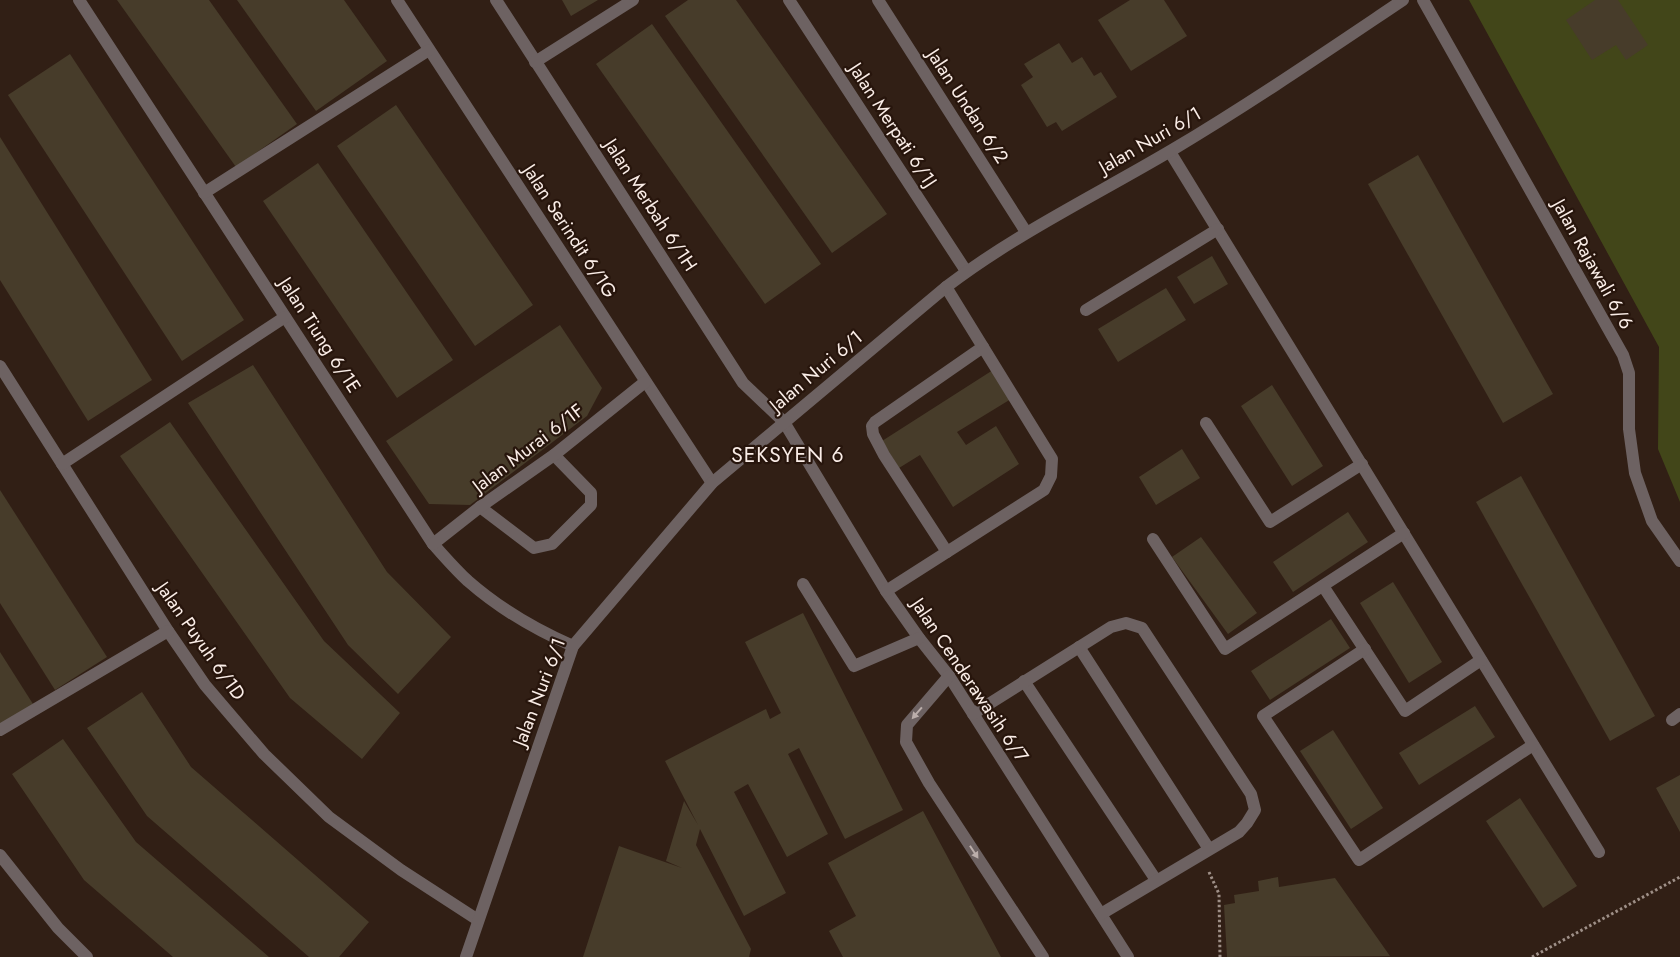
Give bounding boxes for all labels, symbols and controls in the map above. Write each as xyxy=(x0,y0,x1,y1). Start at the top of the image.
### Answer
street label: Jalan Undan 6/2 xyxy=(919,41,1015,169)
street label: Jalan Merpati 6/1J xyxy=(841,55,943,193)
street label: Jalan Nuri 6/1 xyxy=(1091,100,1206,182)
street label: Jalan Merbah 6/1H xyxy=(596,131,704,277)
street label: Jalan Serindit 6/1G xyxy=(515,156,623,303)
street label: Jalan Rajawali 6/6 xyxy=(1545,191,1640,334)
street label: Jalan Tiung 6/1E xyxy=(271,269,368,398)
street label: Jalan Nuri 6/1 xyxy=(761,324,868,420)
street label: Jalan Murai 6/1F xyxy=(464,397,589,501)
district label: SEKSYEN 6 xyxy=(731,440,845,470)
street label: Jalan Puyuh 6/1D xyxy=(148,574,252,706)
street label: Jalan Cenderawasih 6/7 xyxy=(903,590,1035,768)
street label: Jalan Nuri 6/1 xyxy=(505,634,572,753)
one-way arrow xyxy=(912,706,923,719)
one-way arrow xyxy=(969,845,979,859)

